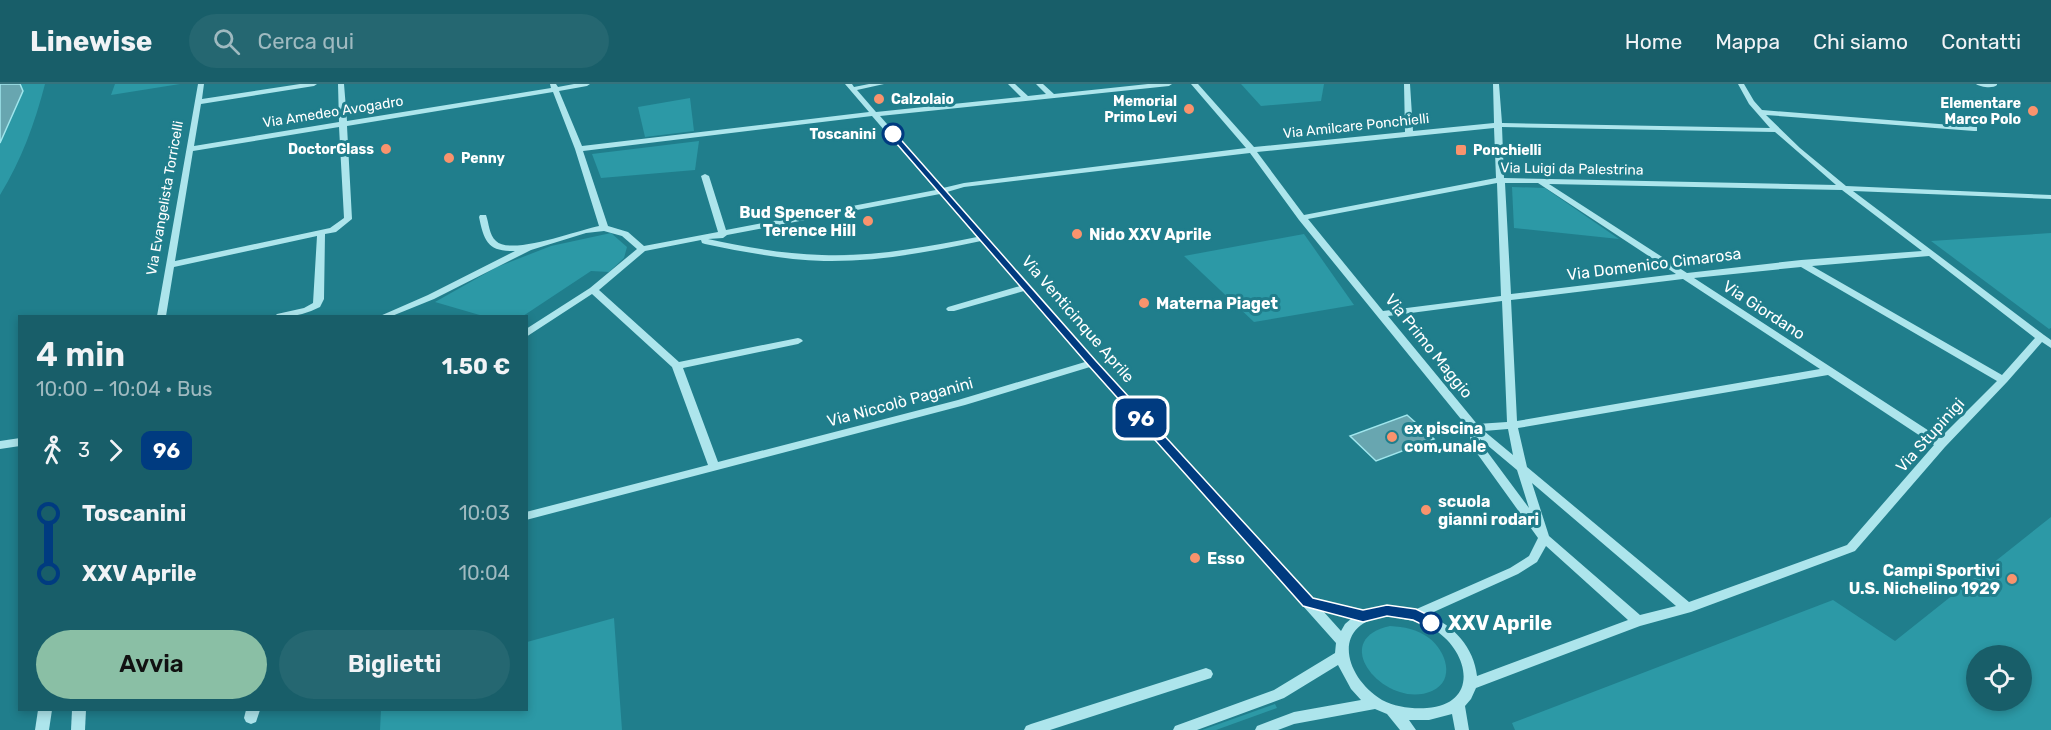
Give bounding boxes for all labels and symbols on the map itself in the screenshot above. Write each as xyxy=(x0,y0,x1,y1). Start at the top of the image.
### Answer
place label: Calzolaio xyxy=(891,91,954,108)
street label: Via Amedeo Avogadro xyxy=(261,92,405,132)
marker: Calzolaio xyxy=(872,92,886,106)
place label: Memorial Primo Levi xyxy=(1104,93,1177,126)
place label: Elementare Marco Polo xyxy=(1940,95,2021,128)
marker: Memorial Primo Levi xyxy=(1182,102,1196,116)
marker: Elementare Marco Polo xyxy=(2026,104,2040,118)
street label: Via Amilcare Ponchielli xyxy=(1282,110,1430,142)
street label: Via Evangelista Torricelli xyxy=(143,119,187,277)
marker: Toscanini xyxy=(882,123,904,145)
place label: Toscanini xyxy=(810,126,876,143)
place label: DoctorGlass xyxy=(288,141,374,158)
marker: DoctorGlass xyxy=(379,142,393,156)
place label: Ponchielli xyxy=(1473,142,1542,159)
marker: Ponchielli xyxy=(1454,143,1468,157)
place label: Penny xyxy=(461,150,505,167)
marker: Penny xyxy=(442,151,456,165)
street label: Via Luigi da Palestrina xyxy=(1500,159,1644,179)
place label: Bud Spencer & Terence Hill xyxy=(739,203,856,240)
marker: Bud Spencer & Terence Hill xyxy=(861,214,875,228)
place label: Nido XXV Aprile xyxy=(1089,225,1212,244)
marker: Nido XXV Aprile xyxy=(1070,227,1084,241)
street label: Via Domenico Cimarosa xyxy=(1566,244,1742,284)
street label: Via Venticinque Aprile xyxy=(1018,252,1138,386)
street label: Via Giordano xyxy=(1719,276,1809,344)
street label: Via Primo Maggio xyxy=(1381,290,1477,402)
place label: Materna Piaget xyxy=(1156,294,1278,313)
marker: Materna Piaget xyxy=(1137,296,1151,310)
street label: Via Niccolò Paganini xyxy=(825,373,975,431)
street label: Via Stupinigi xyxy=(1892,394,1968,476)
line badge: 96 xyxy=(1114,398,1168,438)
place label: ex piscina com,unale xyxy=(1404,419,1486,456)
marker: ex piscina com,unale xyxy=(1385,430,1399,444)
place label: scuola gianni rodari xyxy=(1438,492,1539,529)
marker: scuola gianni rodari xyxy=(1419,503,1433,517)
place label: Esso xyxy=(1207,549,1245,568)
marker: Esso xyxy=(1188,551,1202,565)
place label: Campi Sportivi U.S. Nichelino 1929 xyxy=(1849,561,2000,598)
marker: Campi Sportivi U.S. Nichelino 1929 xyxy=(2005,572,2019,586)
place label: XXV Aprile xyxy=(1448,611,1552,635)
marker: XXV Aprile xyxy=(1420,612,1442,634)

